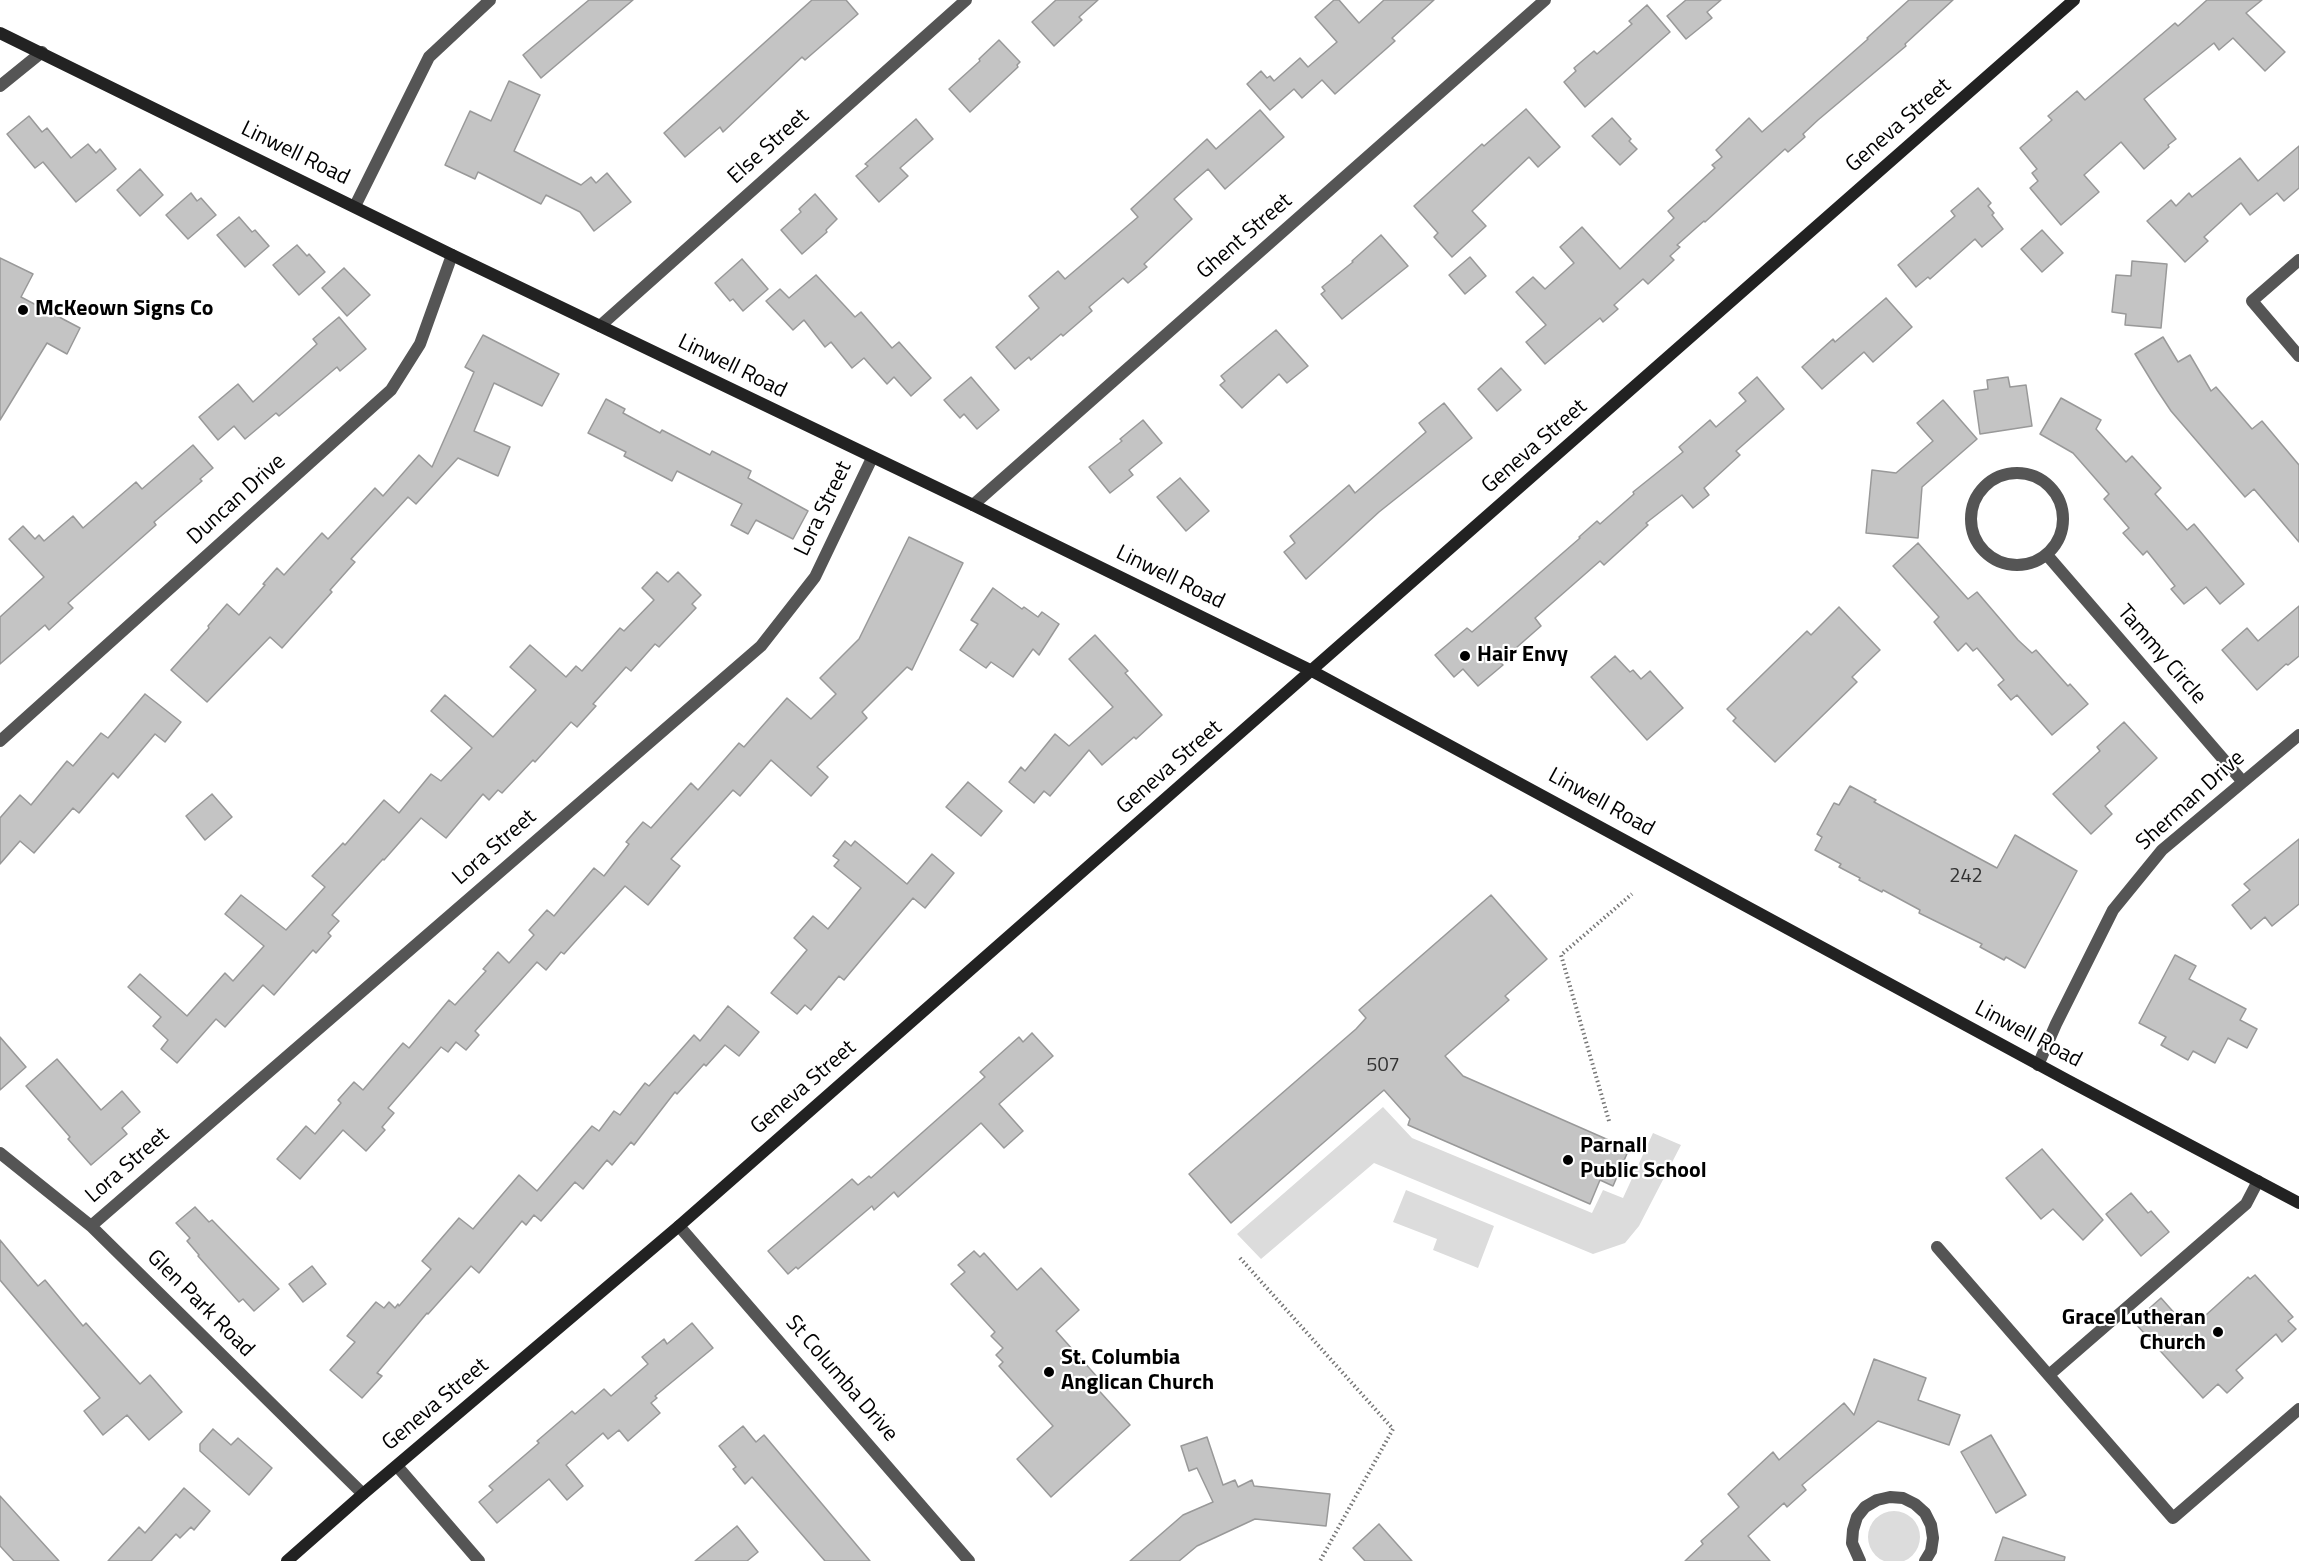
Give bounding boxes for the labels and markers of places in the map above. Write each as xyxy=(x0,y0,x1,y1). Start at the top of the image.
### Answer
place label: McKeown Signs Co xyxy=(35,297,213,323)
marker: McKeown Signs Co xyxy=(16,303,30,317)
place label: Hair Envy xyxy=(1477,643,1568,669)
marker: Hair Envy xyxy=(1458,649,1472,663)
place label: Parnall Public School xyxy=(1580,1134,1707,1186)
marker: Parnall Public School xyxy=(1561,1153,1575,1167)
place label: Grace Lutheran Church xyxy=(2062,1306,2206,1358)
marker: Grace Lutheran Church xyxy=(2211,1325,2225,1339)
place label: St. Columbia Anglican Church xyxy=(1061,1346,1214,1398)
marker: St. Columbia Anglican Church xyxy=(1042,1365,1056,1379)

